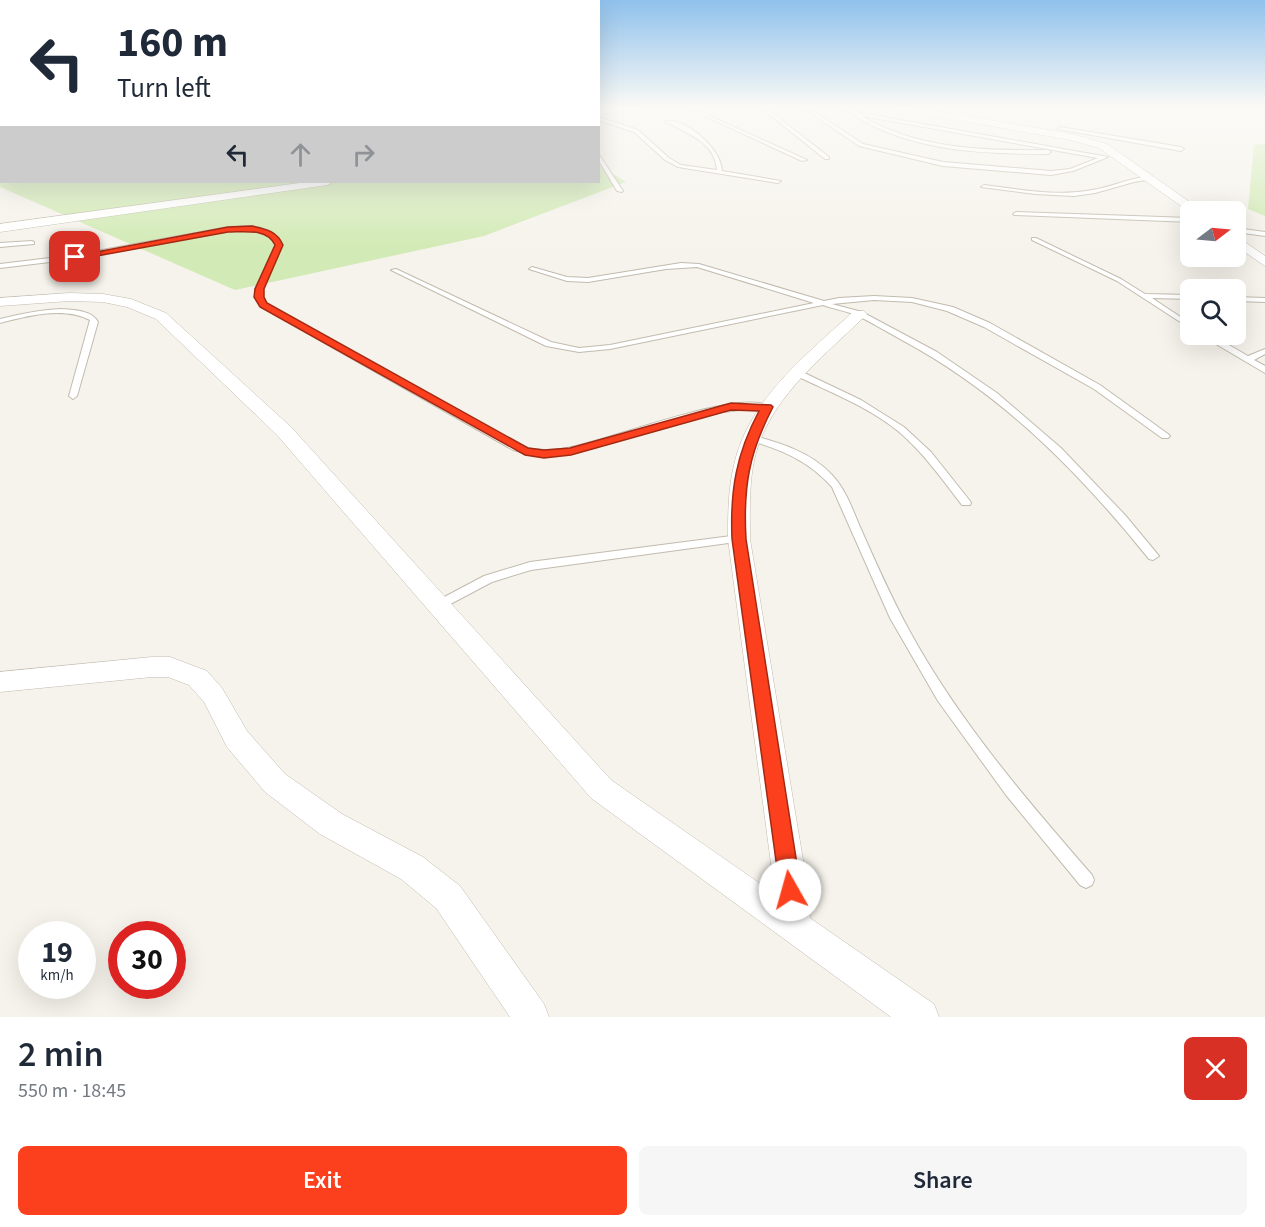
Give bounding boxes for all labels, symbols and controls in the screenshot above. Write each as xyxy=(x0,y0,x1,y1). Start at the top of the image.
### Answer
text: 160 m xyxy=(117,13,228,73)
icon: left xyxy=(18,24,96,102)
text: Turn left xyxy=(117,69,211,108)
icon: left xyxy=(221,138,254,171)
icon: ahead xyxy=(284,138,317,171)
icon: right xyxy=(347,138,380,171)
north arrow xyxy=(1180,201,1246,267)
map controls xyxy=(1180,201,1246,345)
pin xyxy=(49,231,100,282)
icon: arrive xyxy=(58,240,91,273)
button: search xyxy=(1180,279,1246,345)
position arrow xyxy=(758,858,822,922)
speed limit sign: 30 xyxy=(108,921,186,999)
text: 19 xyxy=(41,931,73,974)
text: km/h xyxy=(40,965,74,986)
text: 2 min xyxy=(18,1029,104,1080)
button: close xyxy=(1184,1037,1247,1100)
text: 550 m · 18:45 xyxy=(18,1077,126,1105)
button: Exit xyxy=(18,1146,627,1215)
button: Share xyxy=(639,1146,1247,1215)

